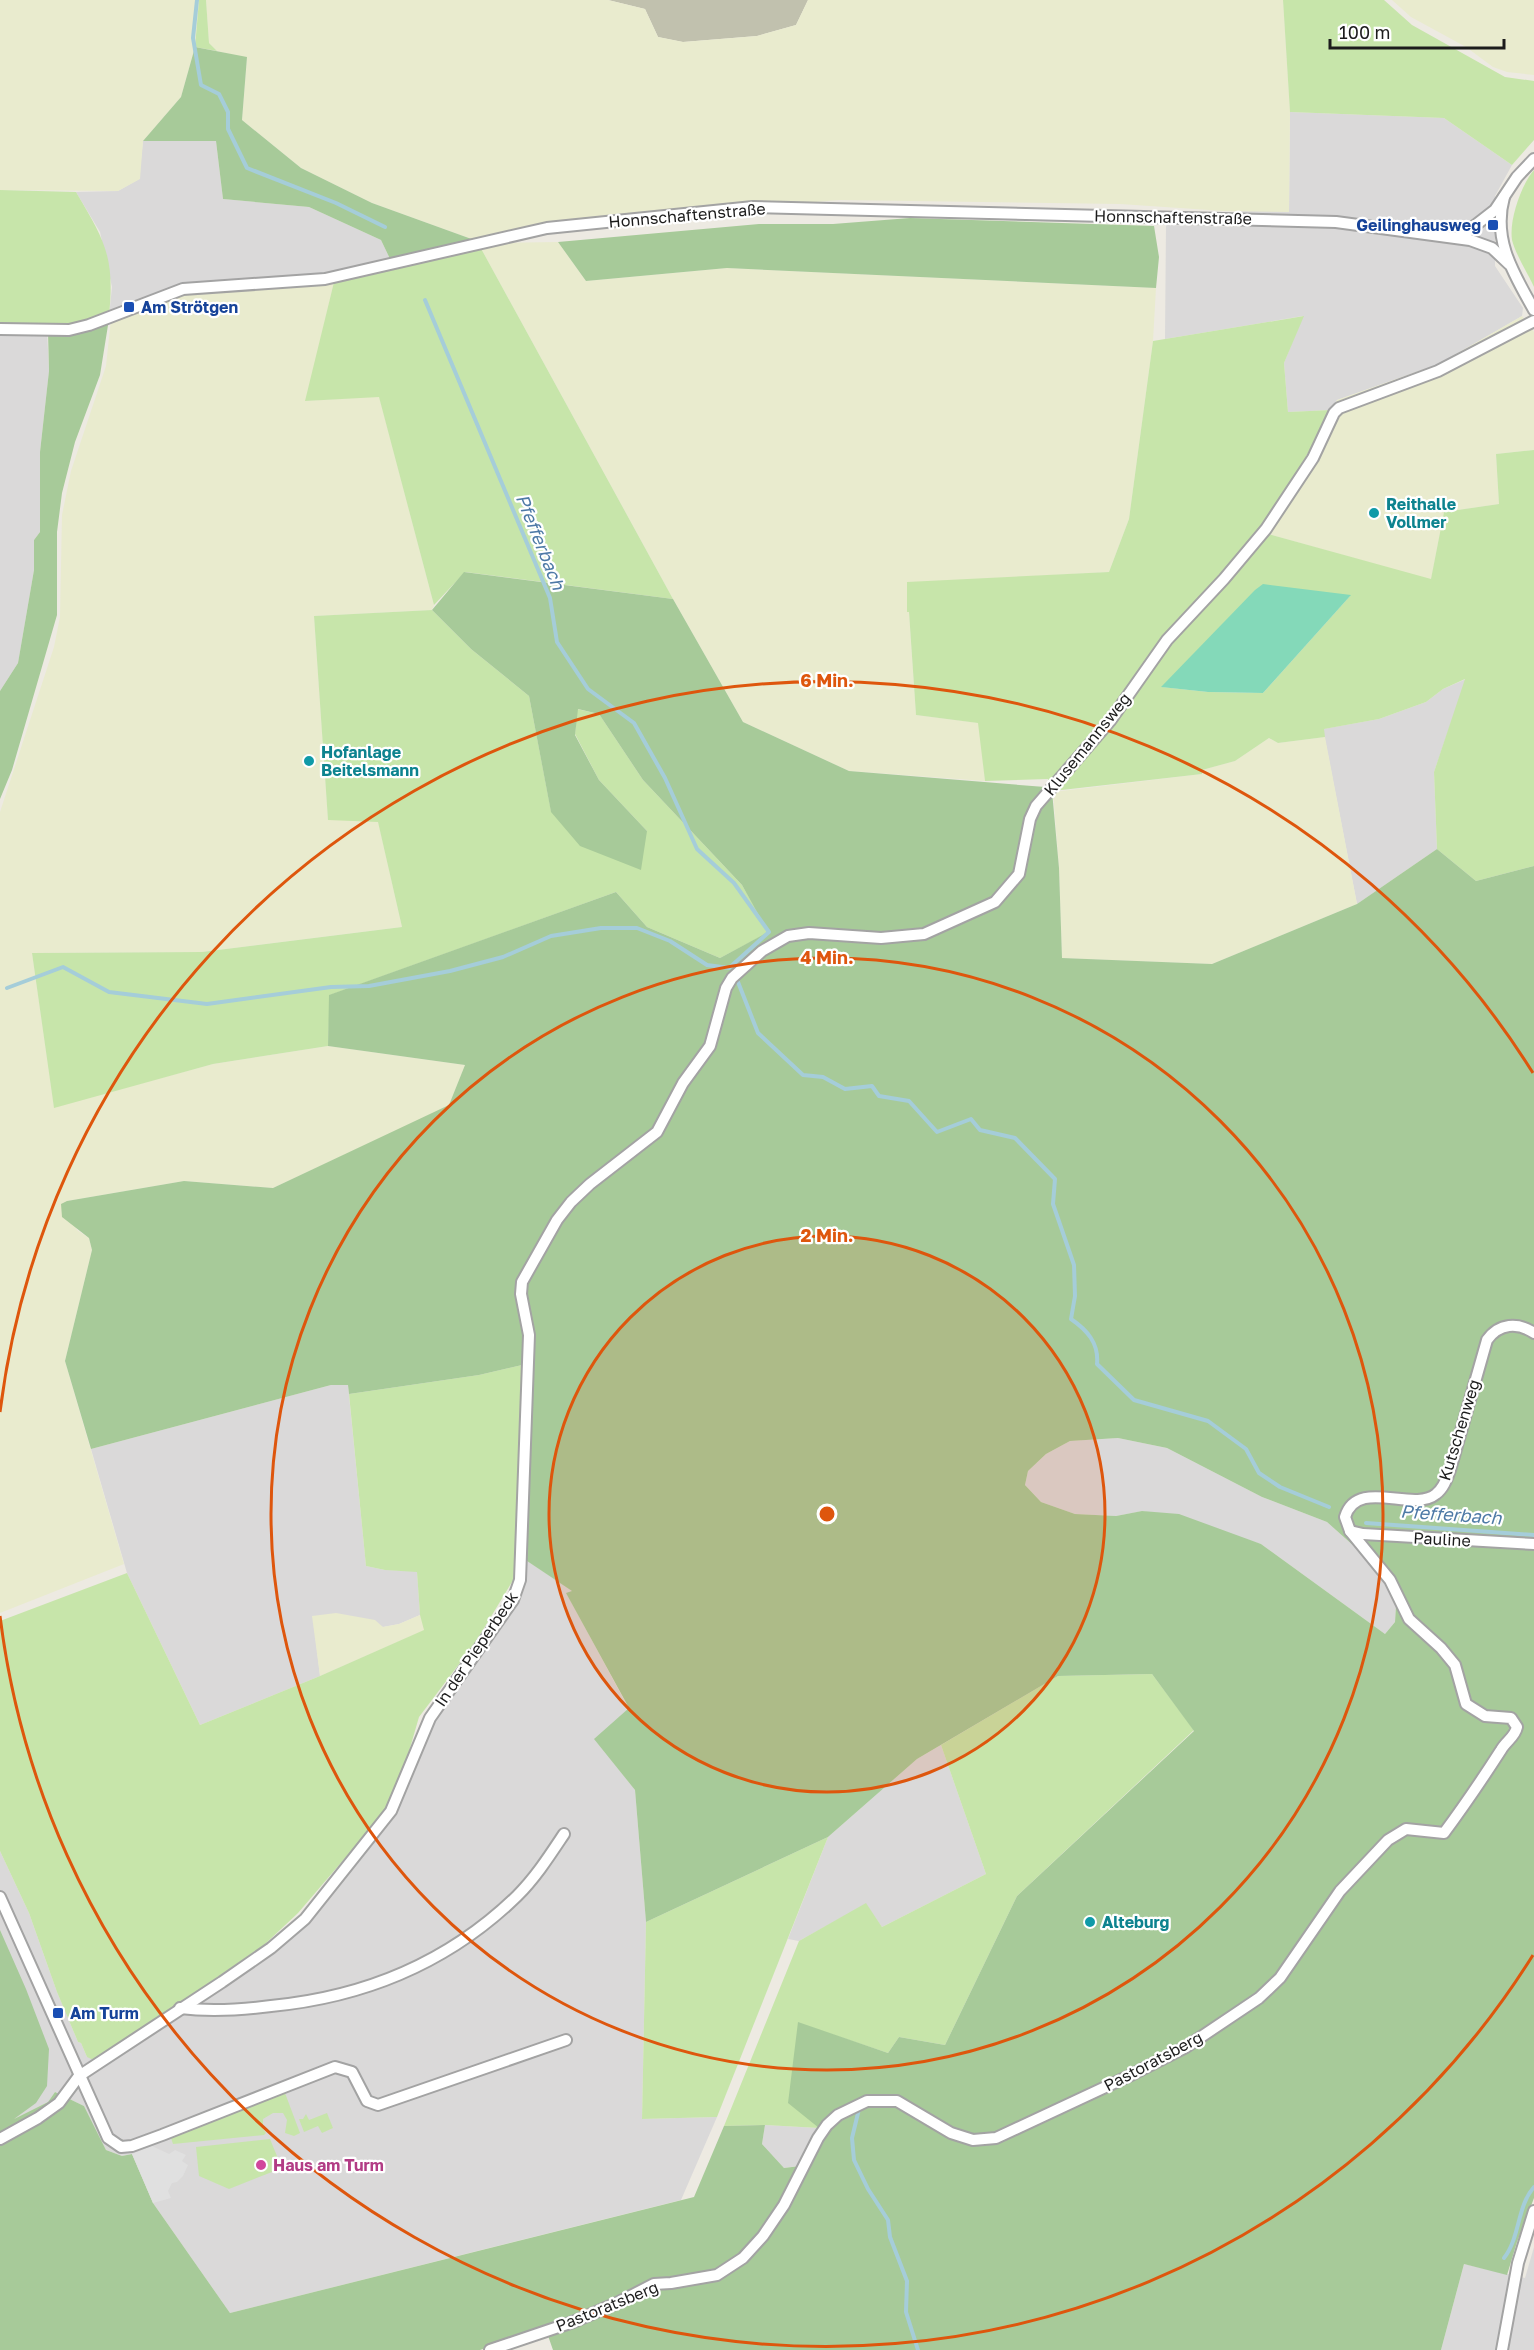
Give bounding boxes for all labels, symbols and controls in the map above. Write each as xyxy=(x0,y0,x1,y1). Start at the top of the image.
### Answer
scale bar xyxy=(1330,12,1504,50)
text: 100 m xyxy=(1339,21,1390,43)
street label: Honnschaftenstraße xyxy=(608,198,766,232)
street label: Honnschaftenstraße xyxy=(1094,206,1252,228)
place label: Geilinghausweg xyxy=(1356,215,1481,235)
marker: Geilinghausweg xyxy=(1486,218,1500,232)
place label: Am Strötgen xyxy=(141,297,238,317)
marker: Am Strötgen xyxy=(122,300,136,314)
water label: Pfefferbach xyxy=(512,491,570,594)
place label: Reithalle Vollmer xyxy=(1386,494,1456,532)
marker: Reithalle Vollmer xyxy=(1367,506,1381,520)
text: 6 Min. xyxy=(800,669,854,691)
street label: Klusemannsweg xyxy=(1039,688,1135,800)
place label: Hofanlage Beitelsmann xyxy=(321,742,419,780)
marker: Hofanlage Beitelsmann xyxy=(302,754,316,768)
text: 4 Min. xyxy=(800,946,854,968)
text: 2 Min. xyxy=(800,1224,854,1246)
street label: Kutschenweg xyxy=(1434,1377,1484,1483)
water label: Pfefferbach xyxy=(1400,1499,1503,1529)
centre of rings xyxy=(817,1504,837,1524)
street label: Pauline xyxy=(1413,1528,1471,1550)
street label: In der Pieperbeck xyxy=(430,1588,522,1710)
place label: Alteburg xyxy=(1102,1912,1169,1932)
marker: Alteburg xyxy=(1083,1915,1097,1929)
place label: Am Turm xyxy=(70,2003,139,2023)
marker: Am Turm xyxy=(51,2006,65,2020)
street label: Pastoratsberg xyxy=(1100,2027,1206,2095)
place label: Haus am Turm xyxy=(273,2155,384,2175)
marker: Haus am Turm xyxy=(254,2158,268,2172)
street label: Pastoratsberg xyxy=(553,2276,661,2336)

